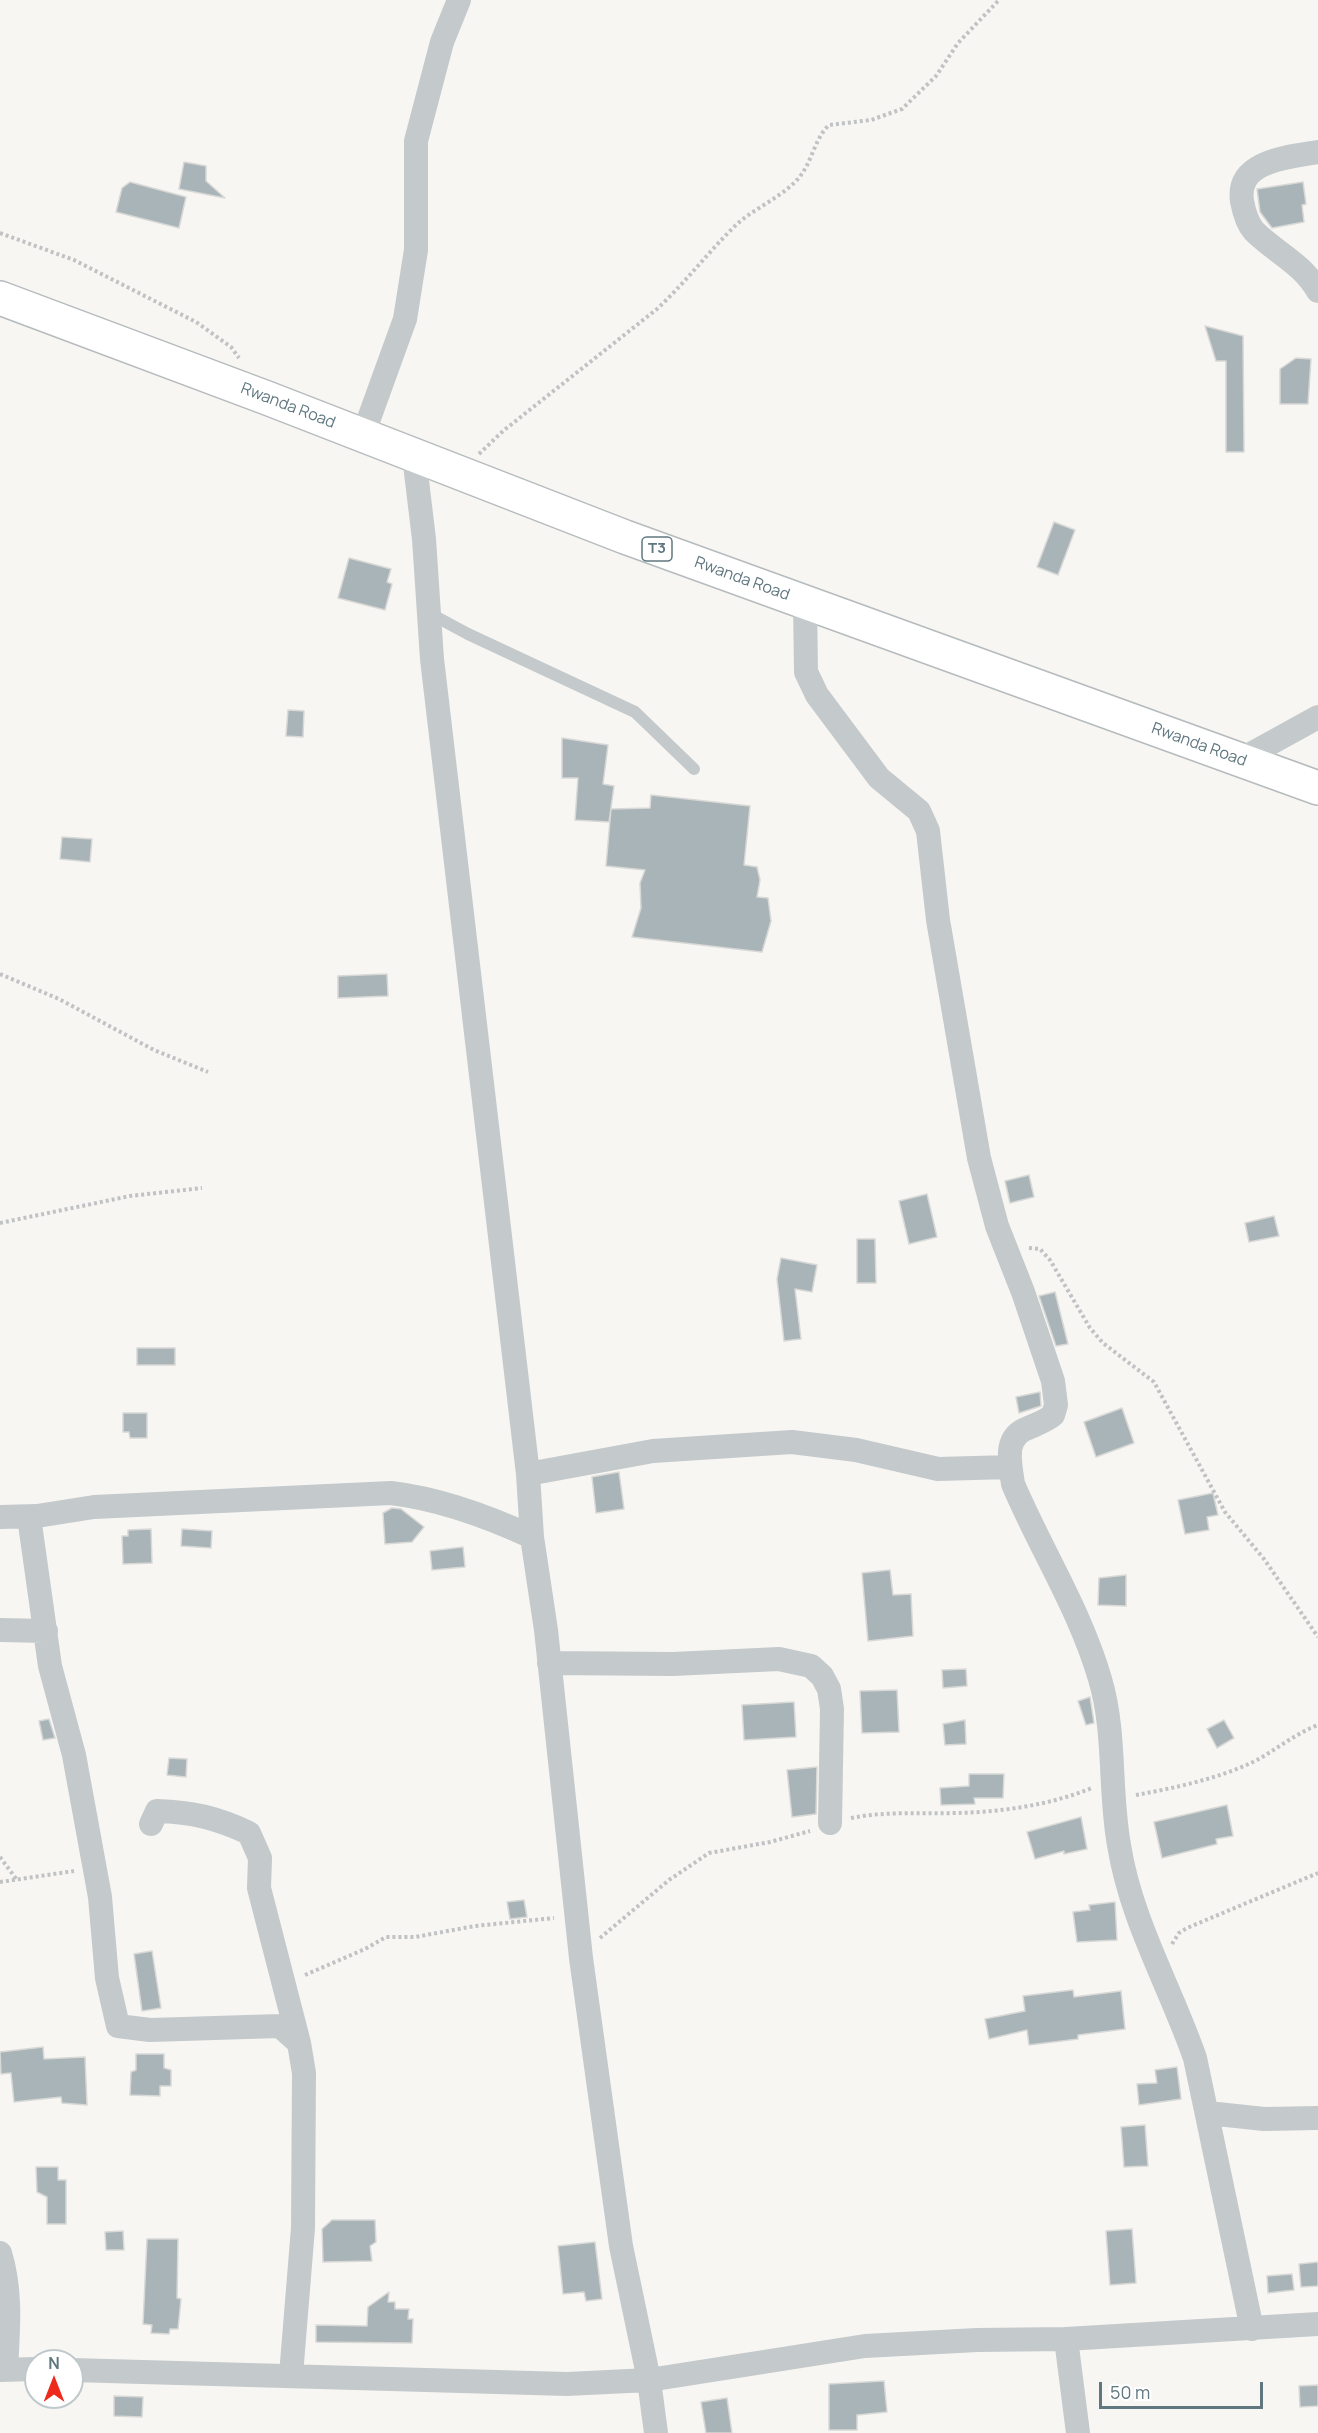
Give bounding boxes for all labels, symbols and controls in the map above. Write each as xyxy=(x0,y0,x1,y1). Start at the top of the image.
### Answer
street label: Rwanda Road xyxy=(238,379,338,433)
road number: T3 xyxy=(642,537,672,561)
street label: Rwanda Road xyxy=(692,553,792,605)
street label: Rwanda Road xyxy=(1149,719,1249,771)
north arrow xyxy=(24,2349,84,2409)
text: N xyxy=(48,2352,60,2374)
scale bar xyxy=(1102,2370,1266,2408)
text: 50 m xyxy=(1110,2380,1150,2404)

